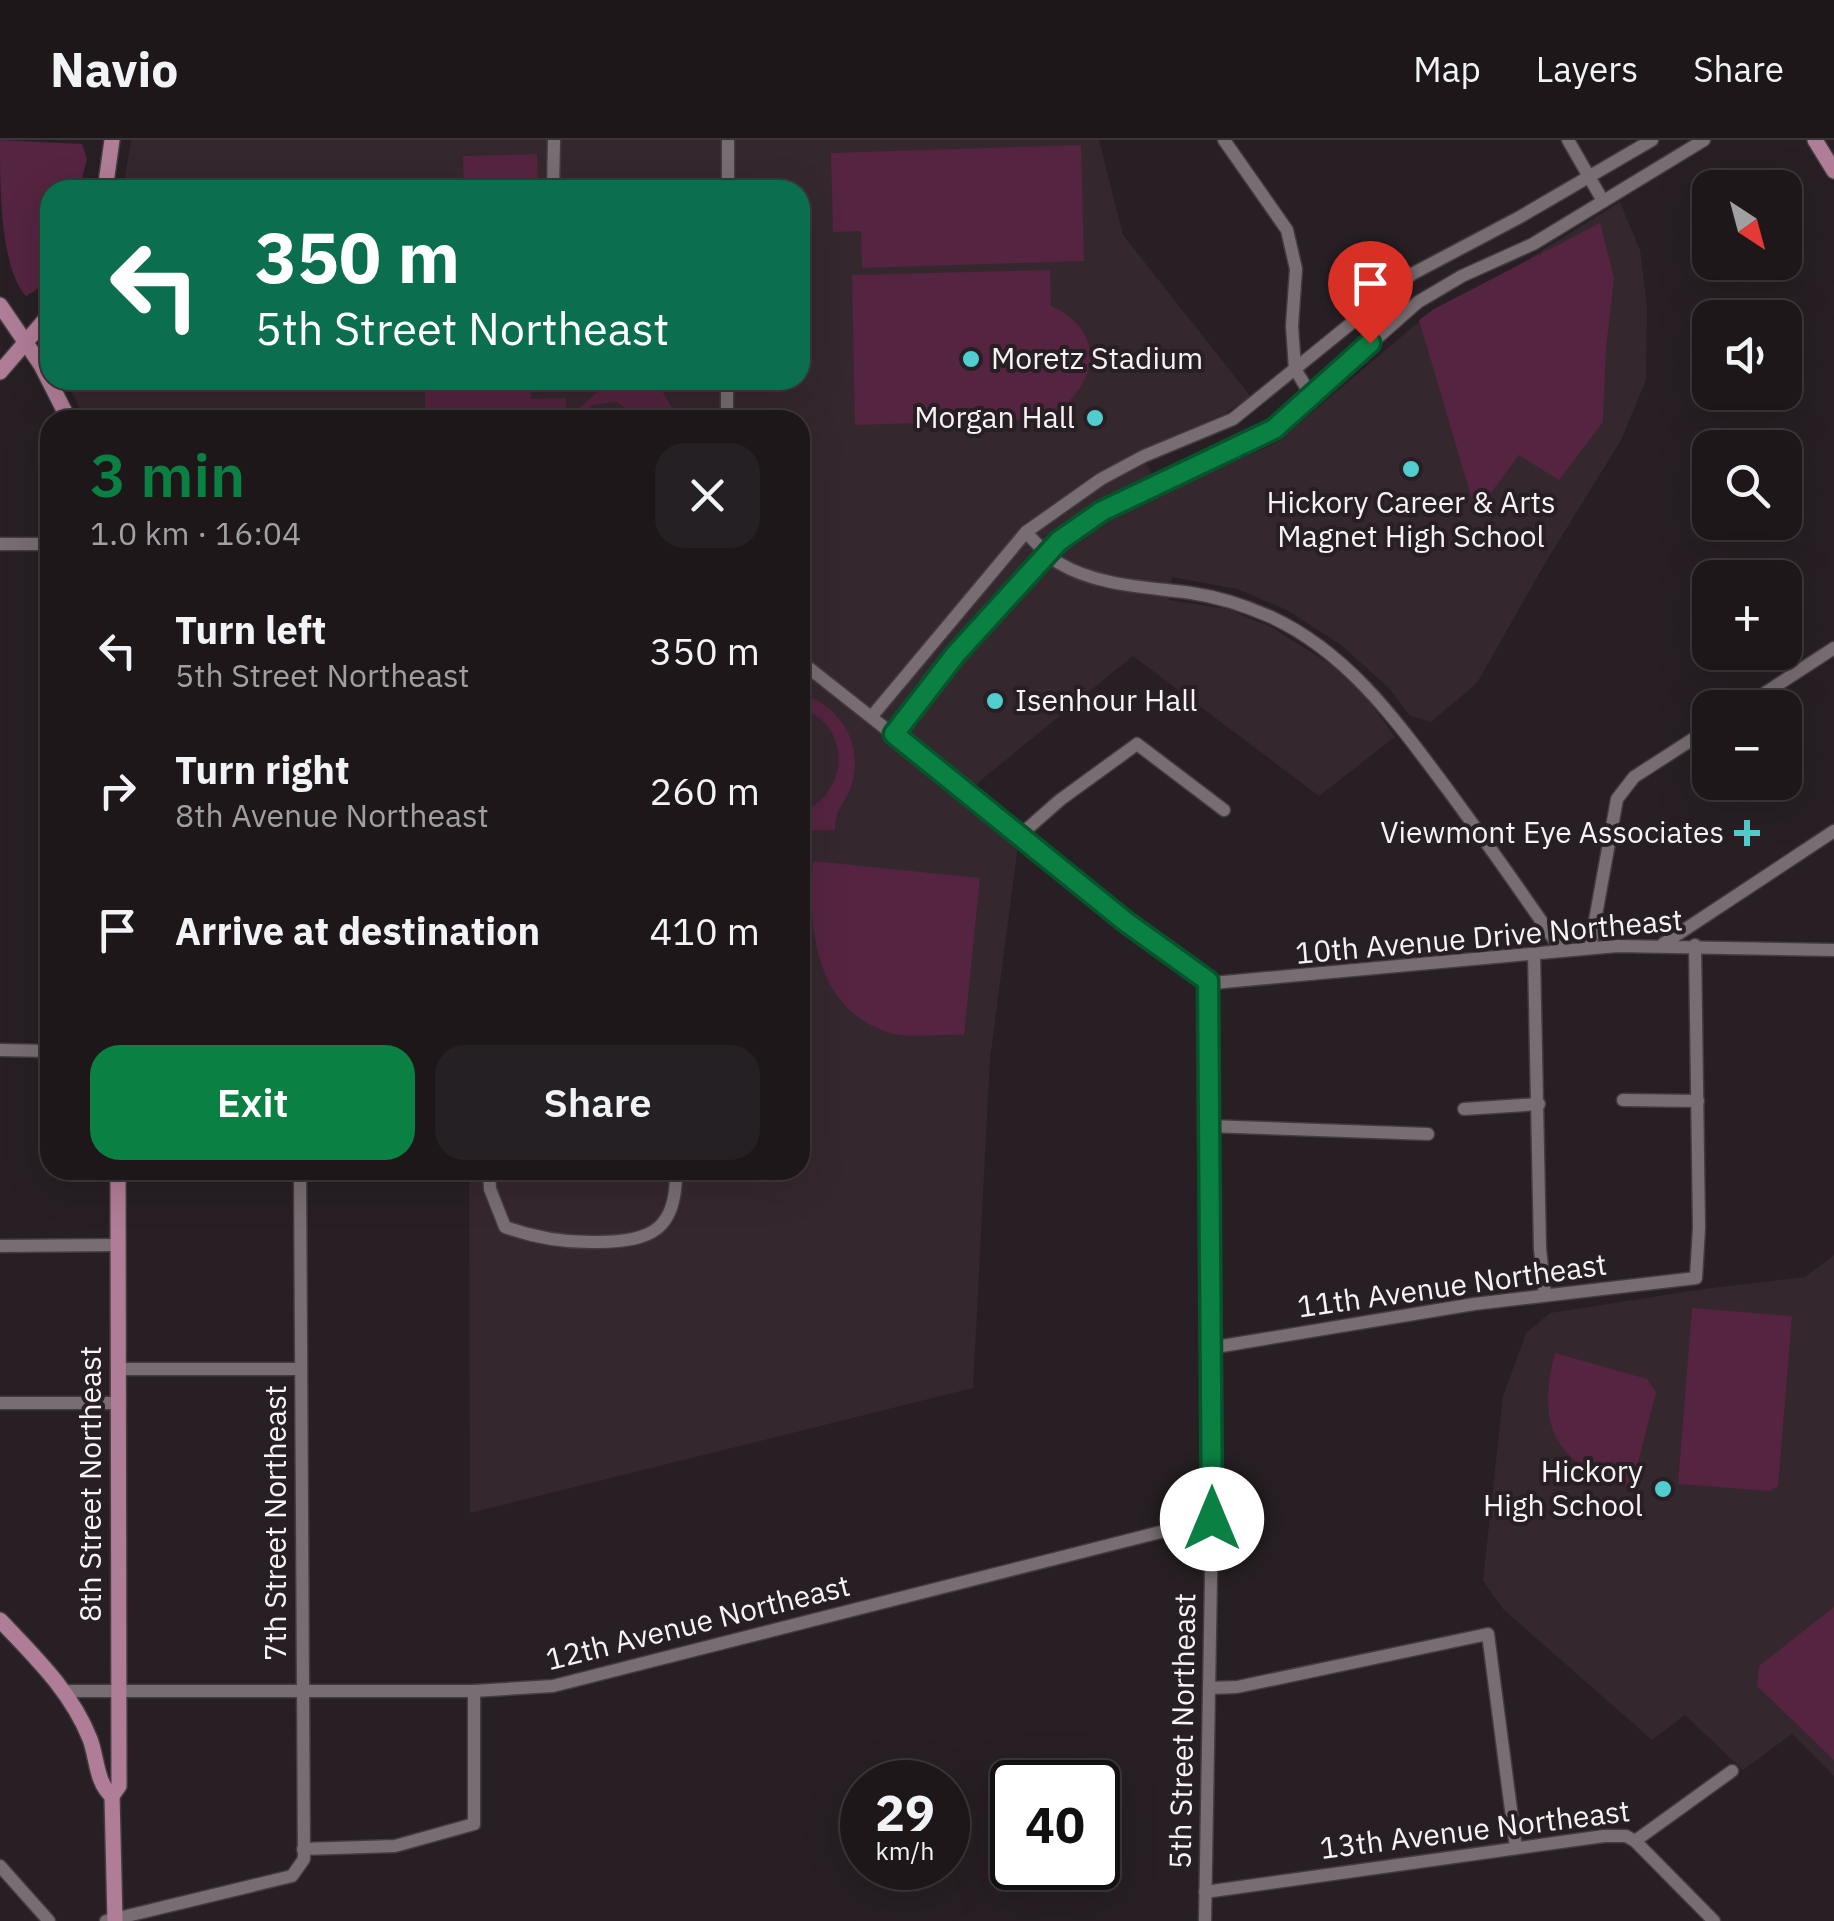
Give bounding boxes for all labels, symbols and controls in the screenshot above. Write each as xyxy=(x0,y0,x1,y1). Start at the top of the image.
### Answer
text: Navio xyxy=(50,38,178,100)
text: Map xyxy=(1413,46,1481,92)
text: Layers xyxy=(1536,46,1638,92)
text: Share xyxy=(1693,46,1784,92)
north arrow xyxy=(1692,170,1802,280)
map controls xyxy=(1692,170,1802,800)
text: 350 m xyxy=(255,211,460,302)
icon: left xyxy=(90,220,220,350)
pin xyxy=(1328,241,1413,344)
icon: arrive xyxy=(1343,256,1398,311)
text: 5th Street Northeast xyxy=(255,299,669,357)
button: sound xyxy=(1692,300,1802,410)
place label: Moretz Stadium xyxy=(991,338,1203,377)
marker: Moretz Stadium xyxy=(960,348,982,370)
place label: Morgan Hall xyxy=(914,397,1075,436)
marker: Morgan Hall xyxy=(1084,407,1106,429)
button: search xyxy=(1692,430,1802,540)
text: 3 min xyxy=(90,435,245,514)
button: close xyxy=(655,443,760,548)
marker: Hickory Career & Arts Magnet High School xyxy=(1400,458,1422,480)
place label: Hickory Career & Arts Magnet High School xyxy=(1266,482,1556,555)
text: 1.0 km · 16:04 xyxy=(90,512,301,554)
button: + xyxy=(1692,560,1802,670)
text: Turn left xyxy=(175,605,326,654)
icon: left xyxy=(90,623,145,678)
text: 350 m xyxy=(649,626,760,675)
text: 5th Street Northeast xyxy=(175,654,470,696)
place label: Isenhour Hall xyxy=(1015,680,1198,719)
marker: Isenhour Hall xyxy=(984,690,1006,712)
button: − xyxy=(1692,690,1802,800)
text: Turn right xyxy=(175,745,350,794)
icon: right xyxy=(90,763,145,818)
text: 260 m xyxy=(649,766,760,815)
text: 8th Avenue Northeast xyxy=(175,794,489,836)
place label: Viewmont Eye Associates xyxy=(1380,812,1724,851)
marker: Viewmont Eye Associates xyxy=(1734,820,1760,846)
street label: 10th Avenue Drive Northeast xyxy=(1294,899,1684,972)
icon: arrive xyxy=(90,903,145,958)
text: Arrive at destination xyxy=(175,906,540,955)
text: 410 m xyxy=(649,906,760,955)
button: Exit xyxy=(90,1045,415,1160)
button: Share xyxy=(435,1045,760,1160)
street label: 11th Avenue Northeast xyxy=(1295,1243,1609,1326)
street label: 8th Street Northeast xyxy=(70,1346,109,1622)
street label: 7th Street Northeast xyxy=(255,1385,294,1661)
place label: Hickory High School xyxy=(1483,1451,1643,1524)
position arrow xyxy=(1160,1467,1264,1571)
marker: Hickory High School xyxy=(1652,1478,1674,1500)
street label: 12th Avenue Northeast xyxy=(542,1565,854,1678)
street label: 5th Street Northeast xyxy=(1160,1593,1203,1869)
speed limit sign: 40 xyxy=(990,1760,1120,1890)
text: 29 xyxy=(875,1780,935,1845)
street label: 13th Avenue Northeast xyxy=(1318,1790,1632,1867)
text: km/h xyxy=(876,1834,934,1867)

